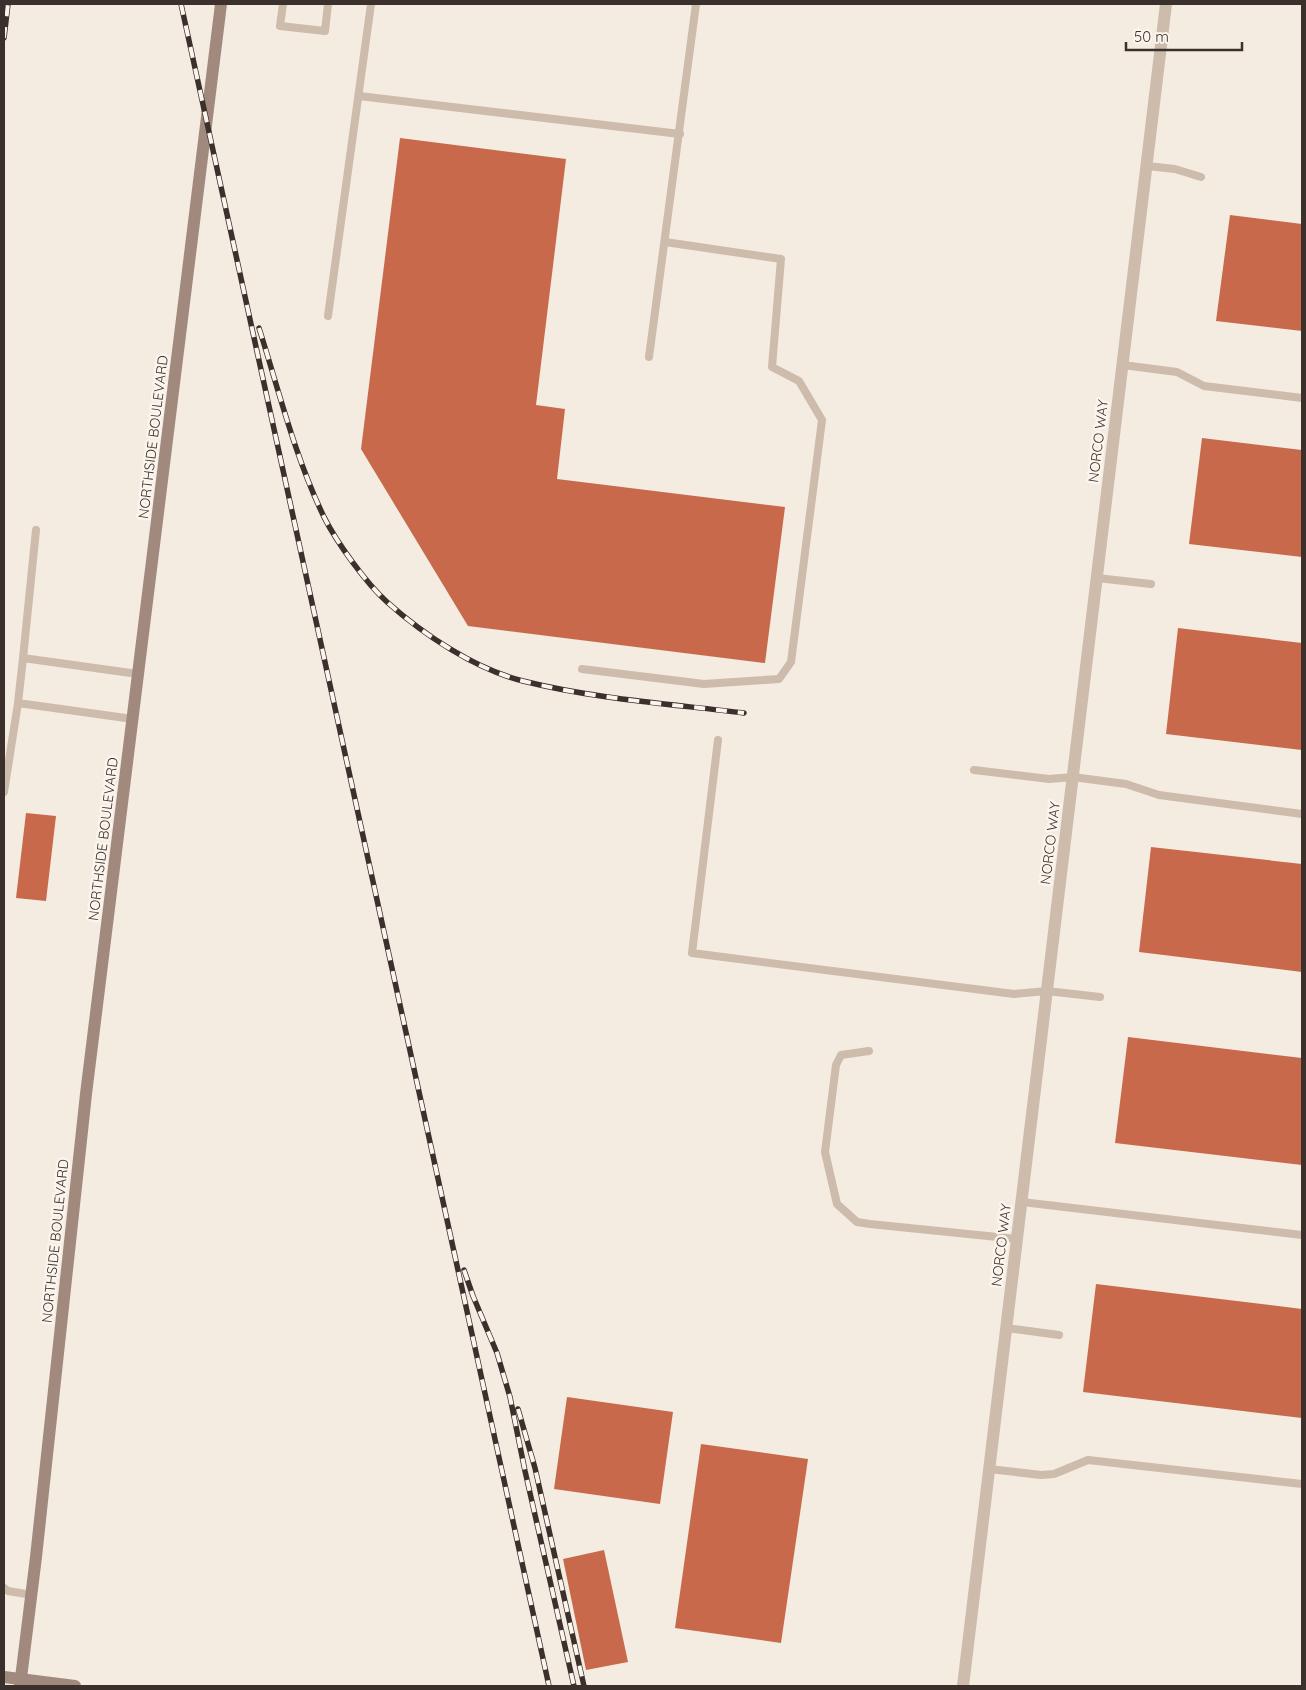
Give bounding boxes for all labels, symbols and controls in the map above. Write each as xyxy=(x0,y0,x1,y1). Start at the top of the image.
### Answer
scale bar xyxy=(1126,20,1242,52)
text: 50 m xyxy=(1134,27,1169,46)
street label: NORTHSIDE BOULEVARD xyxy=(134,354,172,520)
street label: NORCO WAY xyxy=(1084,398,1112,483)
street label: NORTHSIDE BOULEVARD xyxy=(84,756,122,922)
street label: NORCO WAY xyxy=(1036,800,1064,885)
street label: NORTHSIDE BOULEVARD xyxy=(37,1158,73,1324)
street label: NORCO WAY xyxy=(987,1202,1015,1287)

